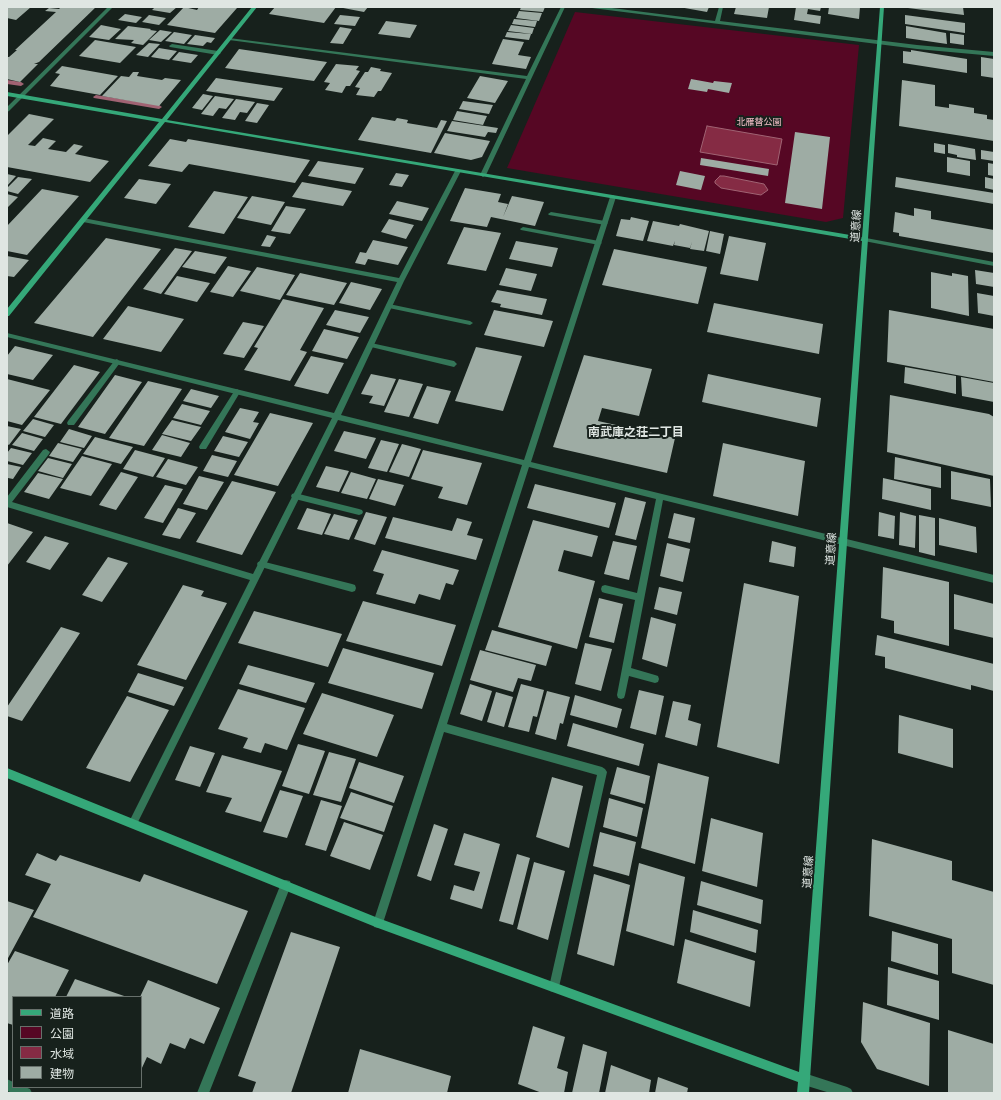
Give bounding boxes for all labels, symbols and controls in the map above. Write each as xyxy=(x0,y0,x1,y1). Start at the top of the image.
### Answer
park label: 北雁替公園 xyxy=(737,117,781,127)
street label: 道意線 xyxy=(848,209,864,243)
district label: 南武庫之荘二丁目 xyxy=(588,425,684,439)
street label: 道意線 xyxy=(823,532,839,566)
street label: 道意線 xyxy=(800,855,816,889)
legend xyxy=(12,996,142,1088)
text: 道路 xyxy=(50,1006,74,1020)
text: 公園 xyxy=(50,1026,74,1040)
text: 水域 xyxy=(50,1046,74,1060)
text: 建物 xyxy=(50,1066,74,1080)

